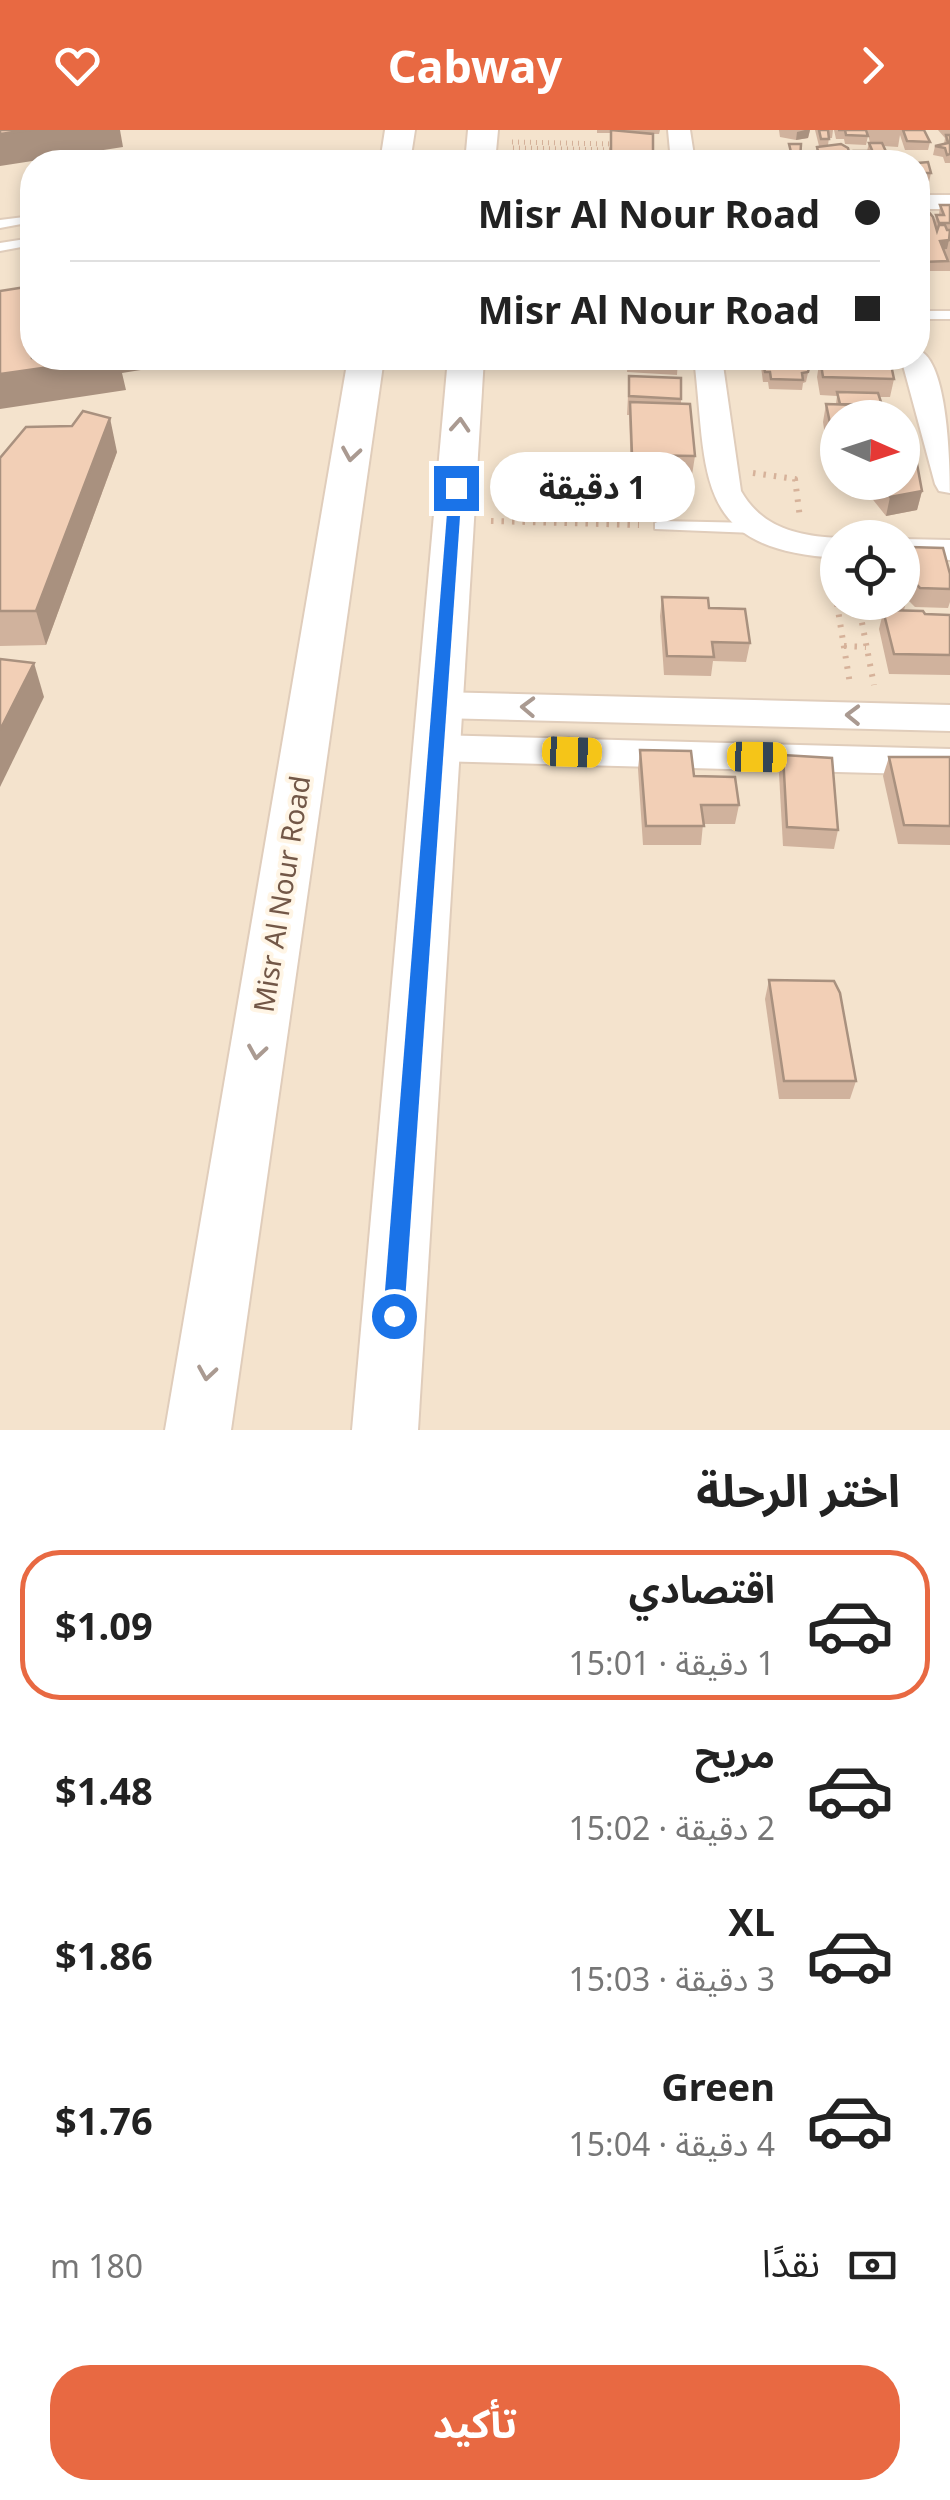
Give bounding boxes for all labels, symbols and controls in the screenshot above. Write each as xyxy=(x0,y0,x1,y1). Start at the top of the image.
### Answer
text: Cabway xyxy=(388,35,562,96)
icon: heart xyxy=(50,38,105,93)
icon: forward xyxy=(845,38,900,93)
text: Misr Al Nour Road xyxy=(478,187,820,239)
text: Misr Al Nour Road xyxy=(478,283,820,335)
north arrow xyxy=(820,400,920,500)
map controls xyxy=(820,400,920,620)
one-way arrow xyxy=(449,417,471,433)
one-way arrow xyxy=(341,446,362,462)
callout: 1 دقيقة xyxy=(491,453,696,523)
text: 1 دقيقة xyxy=(539,465,646,508)
route end xyxy=(434,466,479,511)
button: locate xyxy=(820,520,920,620)
one-way arrow xyxy=(519,697,535,718)
one-way arrow xyxy=(844,704,860,726)
car xyxy=(541,736,603,768)
car xyxy=(727,741,787,773)
street label: Misr Al Nour Road xyxy=(244,773,318,1015)
one-way arrow xyxy=(248,1043,269,1060)
route start xyxy=(372,1294,417,1339)
one-way arrow xyxy=(198,1364,219,1381)
text: اختر الرحلة xyxy=(696,1459,900,1520)
text: اقتصادي xyxy=(629,1562,775,1614)
icon: car xyxy=(805,1580,895,1670)
text: $1.09 xyxy=(55,1599,153,1651)
text: 1 دقيقة · 15:01 xyxy=(568,1641,775,1684)
text: مريح xyxy=(695,1727,775,1779)
icon: car xyxy=(805,1745,895,1835)
text: $1.48 xyxy=(55,1764,153,1816)
text: 2 دقيقة · 15:02 xyxy=(568,1806,775,1849)
text: XL xyxy=(728,1895,775,1947)
icon: car xyxy=(805,1910,895,2000)
text: $1.86 xyxy=(55,1929,153,1981)
text: 3 دقيقة · 15:03 xyxy=(568,1957,775,2000)
text: Green xyxy=(661,2060,775,2112)
icon: car xyxy=(805,2075,895,2165)
text: $1.76 xyxy=(55,2094,153,2146)
text: 4 دقيقة · 15:04 xyxy=(568,2122,775,2165)
text: نقدًا xyxy=(762,2236,820,2288)
icon: cash xyxy=(845,2238,900,2293)
text: 180 m xyxy=(50,2244,143,2287)
button: تأكيد xyxy=(50,2365,900,2480)

